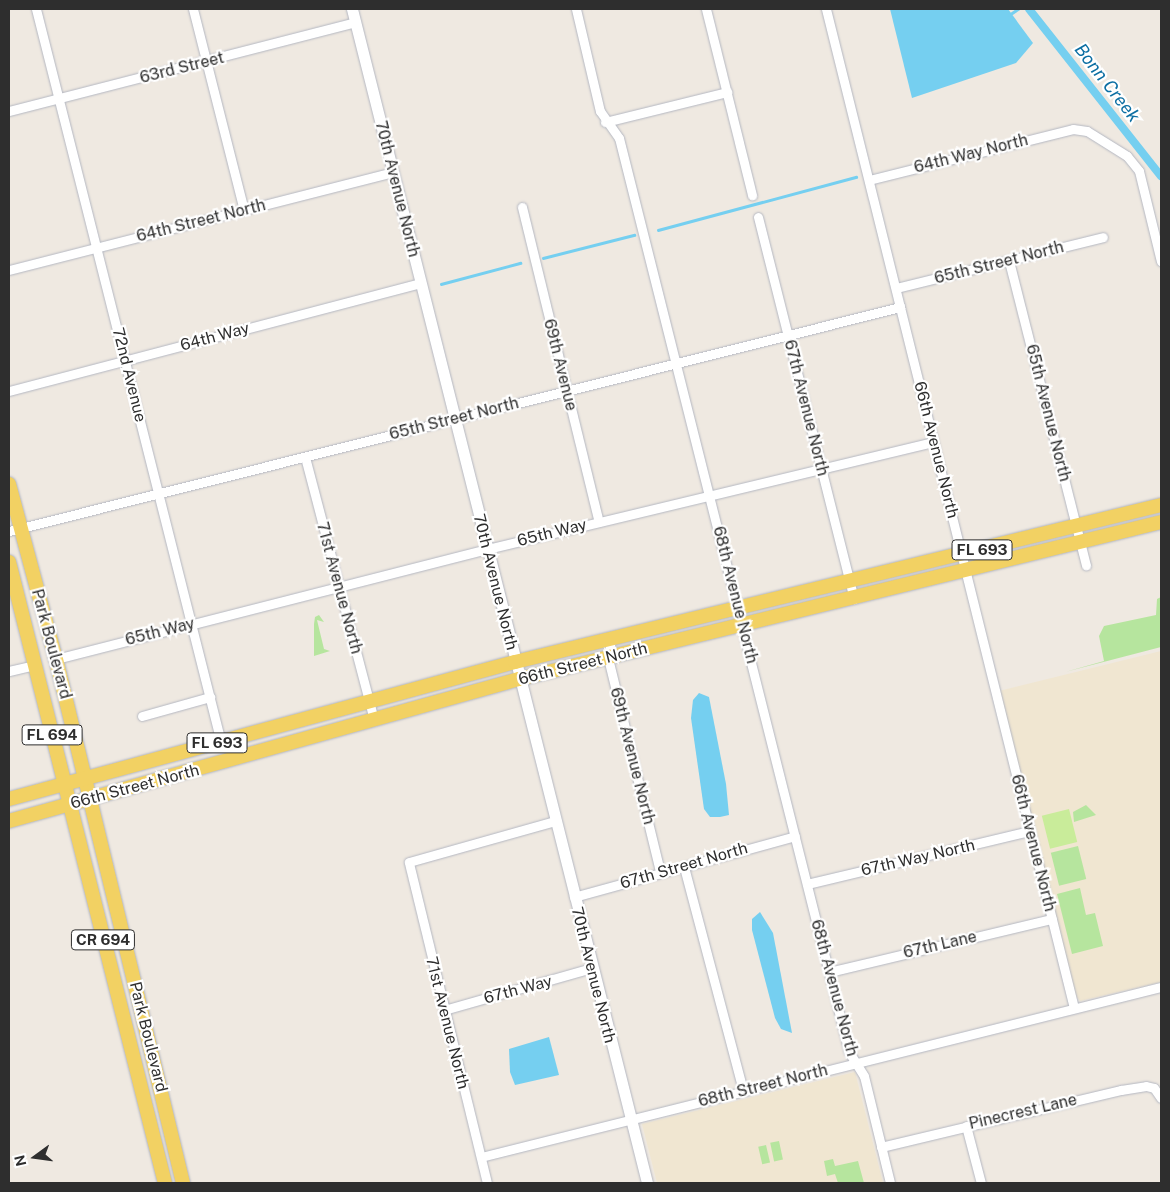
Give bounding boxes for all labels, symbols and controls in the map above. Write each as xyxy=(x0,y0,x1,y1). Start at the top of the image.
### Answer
water label: Bonn Creek xyxy=(1070,39,1144,127)
street label: 63rd Street xyxy=(138,48,226,88)
street label: 70th Avenue North xyxy=(371,119,423,259)
street label: 64th Way North xyxy=(912,130,1030,178)
street label: 64th Street North xyxy=(134,196,268,246)
street label: 65th Street North xyxy=(932,238,1066,288)
street label: 69th Avenue xyxy=(539,317,581,413)
street label: 64th Way xyxy=(178,319,252,355)
street label: 72nd Avenue xyxy=(108,326,150,424)
street label: 67th Avenue North xyxy=(780,338,832,478)
street label: 65th Avenue North xyxy=(1022,342,1074,484)
street label: 66th Avenue North xyxy=(910,380,962,520)
street label: 65th Street North xyxy=(387,394,521,444)
street label: 70th Avenue North xyxy=(469,512,521,652)
street label: 65th Way xyxy=(515,515,589,551)
street label: 71st Avenue North xyxy=(312,520,366,656)
street label: 68th Avenue North xyxy=(709,524,761,666)
road number: FL 693 xyxy=(951,538,1013,562)
street label: Park Boulevard xyxy=(27,587,75,701)
street label: 65th Way xyxy=(123,614,197,650)
street label: 66th Street North xyxy=(517,639,649,689)
street label: 69th Avenue North xyxy=(606,686,658,826)
road number: FL 694 xyxy=(21,722,83,748)
road number: FL 693 xyxy=(186,730,248,756)
street label: 66th Street North xyxy=(69,761,201,813)
street label: 66th Avenue North xyxy=(1007,773,1059,913)
street label: 67th Way North xyxy=(859,836,977,880)
street label: 67th Street North xyxy=(618,839,750,893)
street label: 70th Avenue North xyxy=(567,905,619,1045)
street label: 68th Avenue North xyxy=(806,917,862,1059)
street label: 67th Lane xyxy=(901,927,979,963)
road number: CR 694 xyxy=(70,928,136,952)
street label: 71st Avenue North xyxy=(421,955,473,1091)
street label: 67th Way xyxy=(482,972,554,1008)
street label: Park Boulevard xyxy=(125,980,171,1094)
street label: 68th Street North xyxy=(696,1061,830,1111)
street label: Pinecrest Lane xyxy=(967,1090,1079,1134)
north arrow xyxy=(10,1132,60,1182)
text: N xyxy=(11,1153,30,1168)

